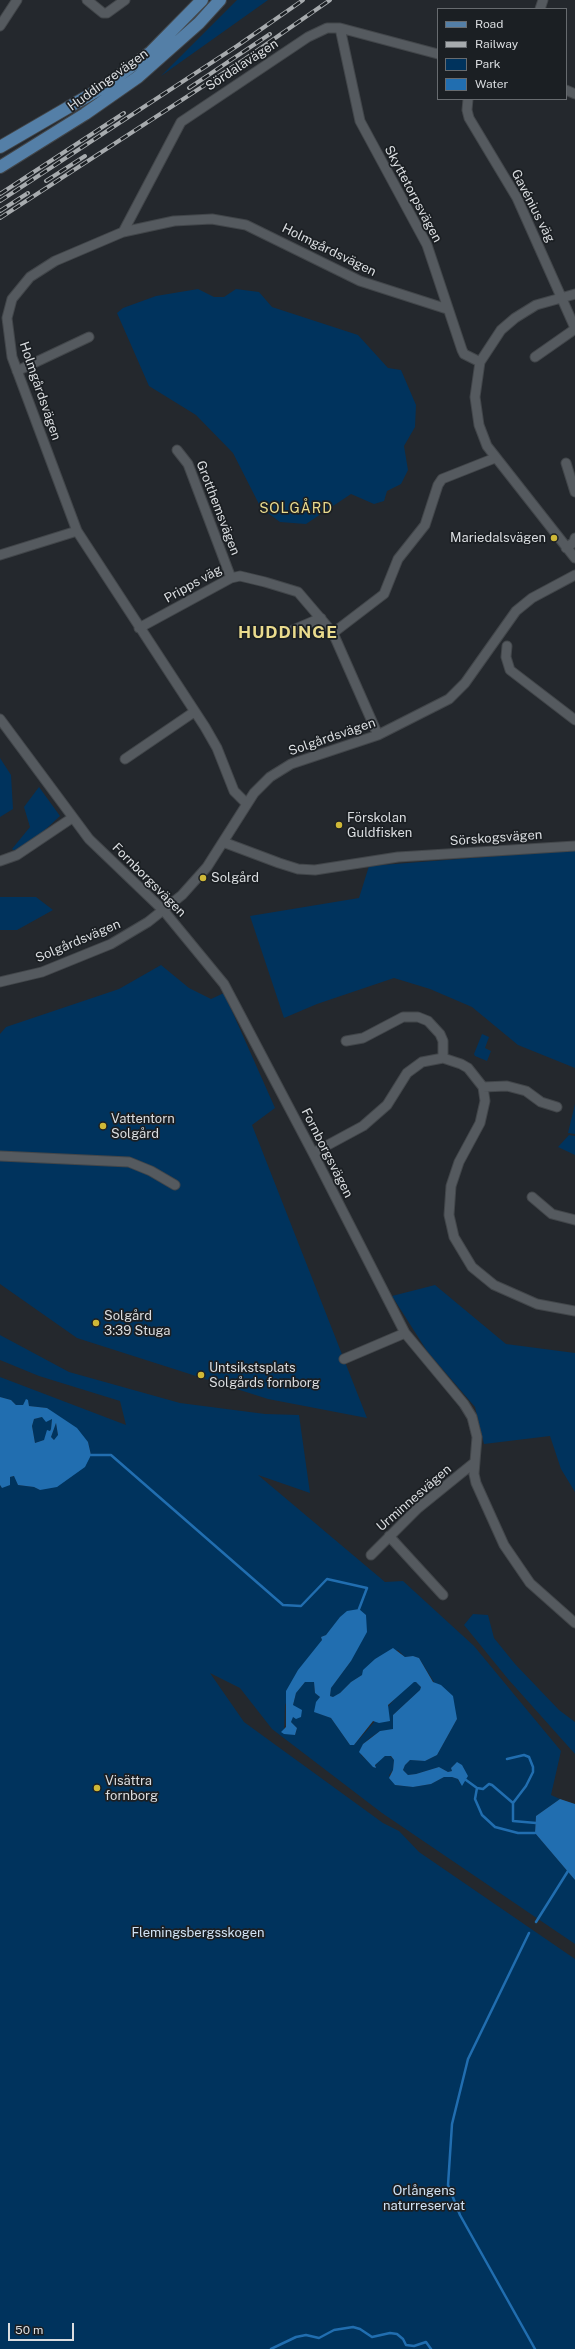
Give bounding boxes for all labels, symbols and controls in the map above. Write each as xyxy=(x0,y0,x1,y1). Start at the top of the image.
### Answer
legend xyxy=(437,8,567,100)
text: Road xyxy=(475,17,503,31)
street label: Sördalavägen xyxy=(203,36,281,94)
text: Railway xyxy=(475,37,518,51)
street label: Huddingevägen xyxy=(65,46,151,114)
text: Park xyxy=(475,57,501,71)
text: Water xyxy=(475,77,508,91)
street label: Skyttetorpsvägen xyxy=(381,143,445,245)
street label: Gavénius väg xyxy=(508,167,558,245)
street label: Holmgårdsvägen xyxy=(279,220,379,280)
street label: Holmgårdsvägen xyxy=(16,340,64,442)
street label: Grotthemsvägen xyxy=(193,459,243,557)
district label: SOLGÅRD xyxy=(259,501,333,517)
place label: Mariedalsvägen xyxy=(450,530,546,546)
marker: Mariedalsvägen xyxy=(549,533,559,543)
street label: Pripps väg xyxy=(161,562,225,606)
district label: HUDDINGE xyxy=(238,623,338,643)
street label: Solgårdsvägen xyxy=(287,715,377,759)
place label: Förskolan Guldfisken xyxy=(347,810,412,841)
marker: Förskolan Guldfisken xyxy=(334,820,344,830)
street label: Sörskogsvägen xyxy=(449,827,543,849)
street label: Fornborgsvägen xyxy=(109,840,189,920)
place label: Solgård xyxy=(211,870,259,886)
marker: Solgård xyxy=(198,873,208,883)
street label: Solgårdsvägen xyxy=(33,916,123,966)
street label: Fornborgsvägen xyxy=(298,1106,356,1200)
place label: Vattentorn Solgård xyxy=(111,1111,175,1142)
marker: Vattentorn Solgård xyxy=(98,1121,108,1131)
place label: Solgård 3:39 Stuga xyxy=(104,1308,171,1339)
marker: Solgård 3:39 Stuga xyxy=(91,1318,101,1328)
place label: Untsikstsplats Solgårds fornborg xyxy=(209,1360,320,1391)
marker: Untsikstsplats Solgårds fornborg xyxy=(196,1370,206,1380)
street label: Urminnesvägen xyxy=(373,1461,455,1535)
place label: Visättra fornborg xyxy=(105,1773,158,1804)
marker: Visättra fornborg xyxy=(92,1783,102,1793)
park label: Flemingsbergsskogen xyxy=(131,1925,265,1941)
park label: Orlångens naturreservat xyxy=(383,2183,465,2214)
scale bar xyxy=(10,2315,76,2341)
text: 50 m xyxy=(15,2323,43,2337)

